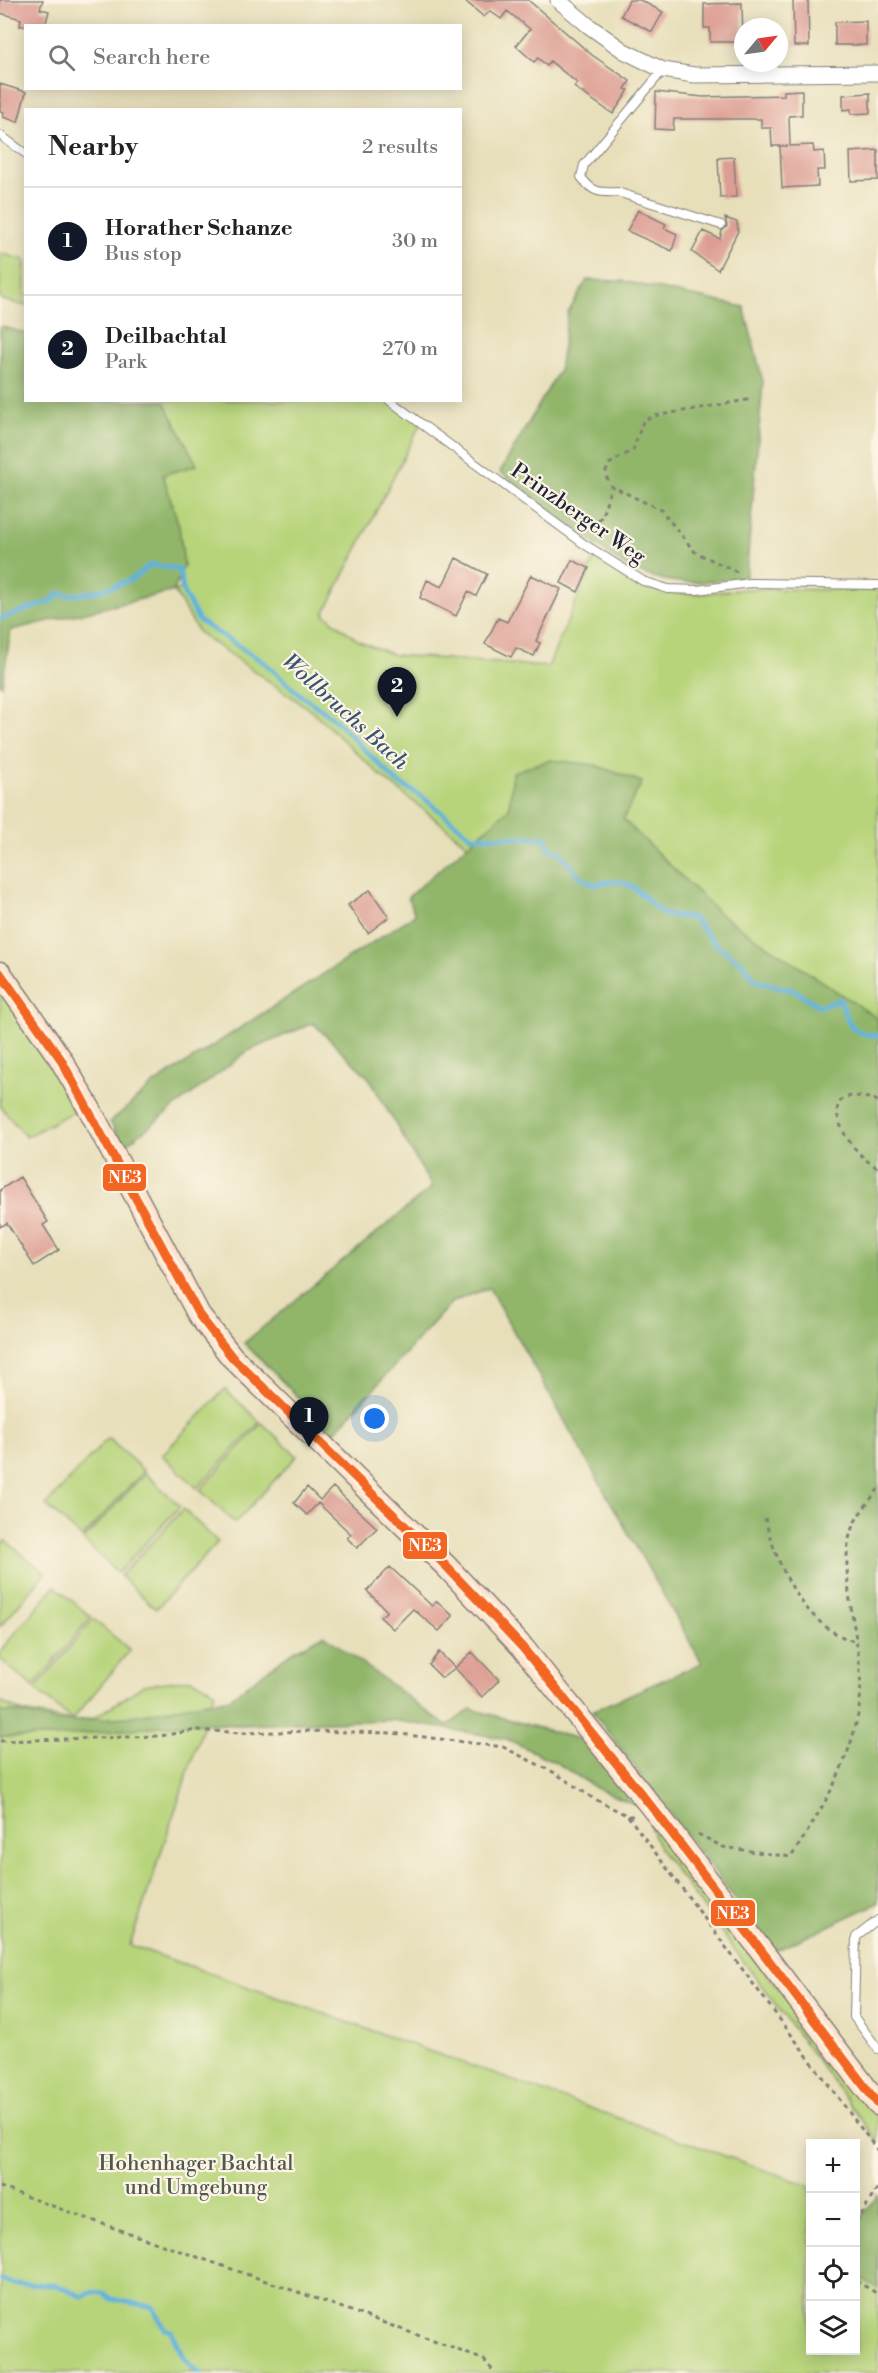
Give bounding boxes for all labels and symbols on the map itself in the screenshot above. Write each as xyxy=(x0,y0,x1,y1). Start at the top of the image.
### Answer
north arrow xyxy=(734,18,788,72)
street label: Prinzberger Weg xyxy=(506,458,651,570)
water label: Wollbruchs Bach xyxy=(276,648,414,776)
pin: 2 xyxy=(378,668,416,717)
line badge: NE3 xyxy=(102,1163,147,1192)
text: NE3 xyxy=(108,1168,142,1188)
pin: 1 xyxy=(290,1398,328,1447)
your location xyxy=(360,1404,389,1433)
line badge: NE3 xyxy=(402,1531,448,1560)
text: NE3 xyxy=(408,1536,442,1556)
line badge: NE3 xyxy=(710,1899,756,1927)
text: NE3 xyxy=(716,1904,750,1924)
park label: Hohenhager Bachtal und Umgebung xyxy=(99,2151,293,2201)

